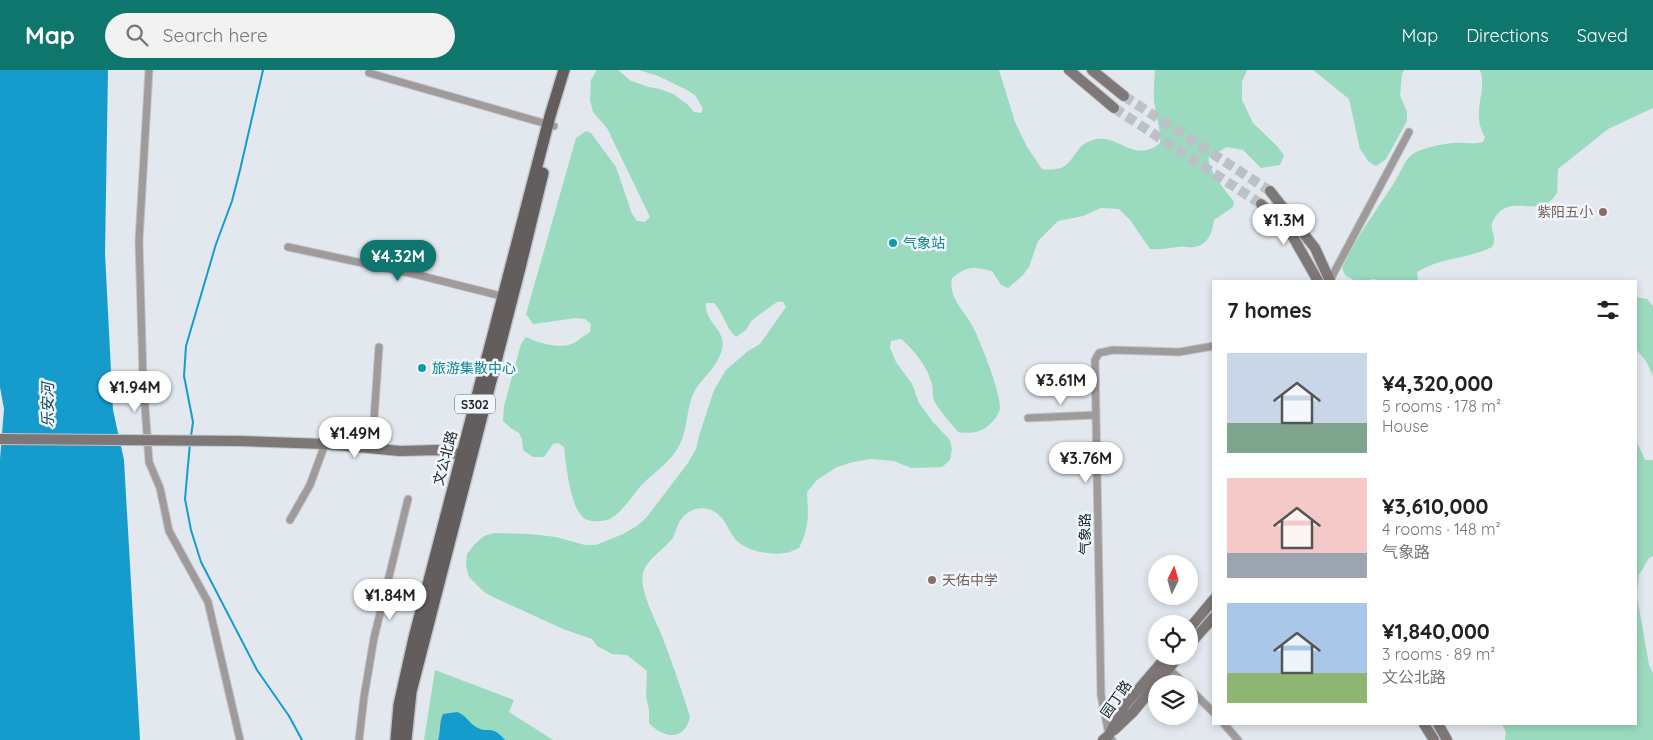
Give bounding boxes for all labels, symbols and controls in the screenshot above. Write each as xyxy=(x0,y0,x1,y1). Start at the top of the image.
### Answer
search box xyxy=(105,13,455,58)
text: Map xyxy=(25,20,75,50)
icon: search xyxy=(123,21,151,49)
text: Search here xyxy=(163,23,268,47)
text: Map xyxy=(1401,24,1438,47)
text: Directions xyxy=(1466,24,1549,47)
text: Saved xyxy=(1577,24,1628,47)
place label: 紫阳五小 xyxy=(1537,203,1593,221)
pin: ¥1.3M xyxy=(1249,204,1319,246)
marker: 紫阳五小 xyxy=(1597,206,1609,218)
text: ¥1.3M xyxy=(1263,210,1305,230)
place label: 气象站 xyxy=(903,234,945,252)
marker: 气象站 xyxy=(887,237,899,249)
pin: ¥4.32M xyxy=(357,240,439,282)
text: ¥4.32M xyxy=(371,246,425,266)
icon: filters xyxy=(1594,296,1622,324)
text: 7 homes xyxy=(1227,297,1312,323)
place label: 旅游集散中心 xyxy=(432,359,516,377)
marker: 旅游集散中心 xyxy=(416,362,428,374)
pin: ¥3.61M xyxy=(1020,364,1102,406)
pin: ¥1.94M xyxy=(94,370,176,413)
text: ¥3.61M xyxy=(1036,370,1086,390)
text: ¥4,320,000 xyxy=(1382,370,1493,396)
icon: home xyxy=(1267,373,1327,433)
text: ¥1.94M xyxy=(109,377,161,397)
water label: 乐安河 xyxy=(38,380,57,428)
road number: S302 xyxy=(455,394,495,414)
text: 5 rooms · 178 m² xyxy=(1382,396,1501,416)
pin: ¥1.49M xyxy=(314,416,396,459)
text: House xyxy=(1382,416,1429,436)
text: ¥1.49M xyxy=(330,423,380,443)
street label: 文公北路 xyxy=(429,429,461,487)
pin: ¥3.76M xyxy=(1045,442,1127,484)
text: ¥3.76M xyxy=(1060,448,1112,468)
text: ¥3,610,000 xyxy=(1382,493,1488,519)
icon: home xyxy=(1267,498,1327,558)
street label: 气象路 xyxy=(1076,513,1094,555)
text: 4 rooms · 148 m² xyxy=(1382,519,1501,539)
text: 气象路 xyxy=(1382,542,1430,562)
north arrow xyxy=(1148,555,1198,605)
map controls xyxy=(1148,555,1198,725)
place label: 天佑中学 xyxy=(942,571,998,589)
marker: 天佑中学 xyxy=(926,574,938,586)
pin: ¥1.84M xyxy=(349,578,431,621)
text: ¥1.84M xyxy=(364,585,416,605)
button: locate xyxy=(1148,615,1198,665)
text: ¥1,840,000 xyxy=(1382,618,1490,644)
icon: home xyxy=(1267,623,1327,683)
text: 3 rooms · 89 m² xyxy=(1382,644,1495,664)
text: 文公北路 xyxy=(1382,667,1446,687)
button: layers xyxy=(1148,675,1198,725)
street label: 园丁路 xyxy=(1097,677,1135,721)

